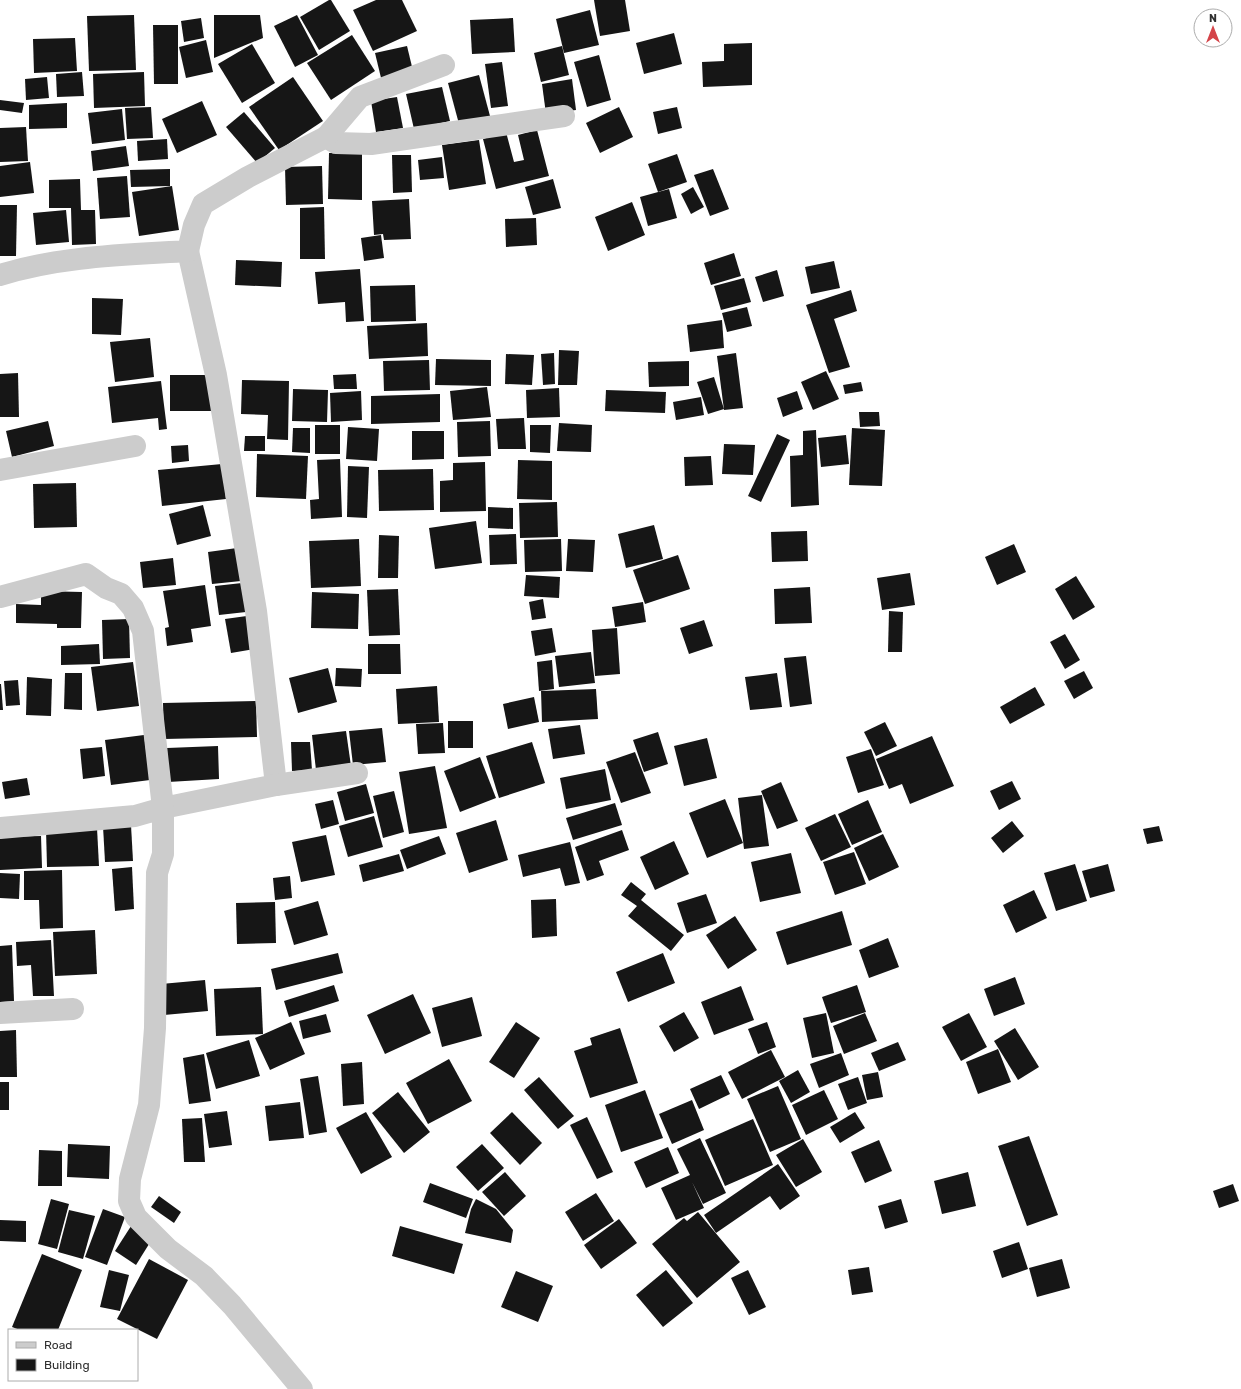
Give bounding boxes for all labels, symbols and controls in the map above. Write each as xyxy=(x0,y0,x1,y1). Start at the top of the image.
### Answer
north arrow xyxy=(1193,8,1233,48)
text: N xyxy=(1209,12,1217,25)
legend xyxy=(8,1329,138,1381)
text: Road xyxy=(44,1338,72,1352)
text: Building xyxy=(44,1358,90,1372)

